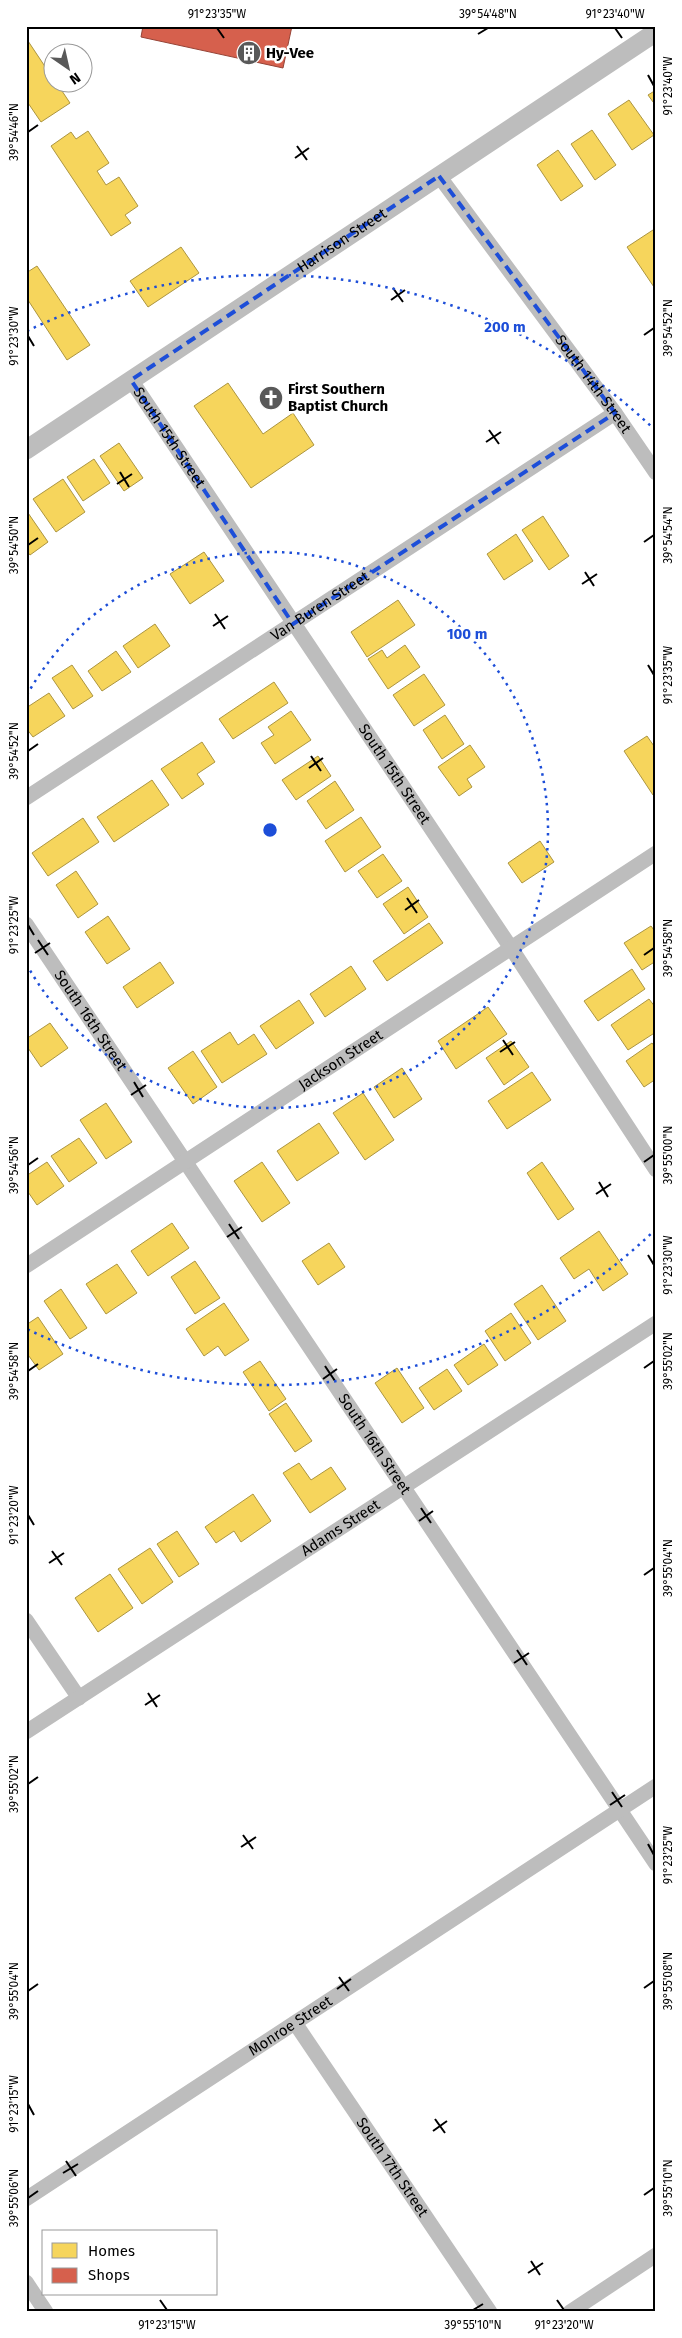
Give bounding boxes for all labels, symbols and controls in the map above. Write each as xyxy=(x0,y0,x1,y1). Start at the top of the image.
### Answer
text: 91°23'35"W xyxy=(188,7,246,21)
text: 39°54'48"N xyxy=(459,7,517,21)
text: 91°23'40"W xyxy=(585,7,645,21)
building icon: Hy-Vee xyxy=(236,40,262,66)
north arrow xyxy=(42,42,92,92)
place label: Hy-Vee xyxy=(266,44,314,62)
text: 91°23'40"W xyxy=(661,56,675,116)
text: N xyxy=(66,69,84,88)
text: 39°54'46"N xyxy=(7,103,21,161)
street label: Harrison Street xyxy=(294,204,390,277)
text: 39°54'52"N xyxy=(661,299,675,357)
text: 91°23'30"W xyxy=(7,306,21,366)
text: 200 m xyxy=(484,318,526,336)
street label: South 14th Street xyxy=(551,331,635,437)
place label: First Southern Baptist Church xyxy=(288,380,388,415)
street label: South 15th Street xyxy=(129,384,210,491)
church icon: First Southern Baptist Church xyxy=(258,385,284,411)
text: 39°54'54"N xyxy=(661,506,675,564)
text: 39°54'50"N xyxy=(7,516,21,574)
street label: Van Buren Street xyxy=(267,567,373,645)
text: 100 m xyxy=(447,625,487,643)
text: 91°23'35"W xyxy=(661,646,675,704)
street label: South 15th Street xyxy=(355,720,435,828)
text: 39°54'52"N xyxy=(7,722,21,780)
centre of rings xyxy=(261,821,279,839)
text: 91°23'25"W xyxy=(7,896,21,954)
text: 39°54'58"N xyxy=(661,919,675,977)
street label: South 16th Street xyxy=(50,967,131,1075)
street label: Jackson Street xyxy=(295,1025,386,1094)
text: 39°55'00"N xyxy=(661,1126,675,1184)
text: 39°54'56"N xyxy=(7,1136,21,1194)
text: 91°23'30"W xyxy=(661,1235,675,1295)
text: 39°55'02"N xyxy=(661,1332,675,1390)
text: 39°54'58"N xyxy=(7,1342,21,1400)
street label: South 16th Street xyxy=(334,1390,415,1498)
text: 91°23'20"W xyxy=(7,1485,21,1545)
street label: Adams Street xyxy=(298,1495,384,1560)
text: 39°55'04"N xyxy=(661,1539,675,1597)
text: 39°55'02"N xyxy=(7,1755,21,1813)
text: 91°23'25"W xyxy=(661,1826,675,1884)
text: 39°55'08"N xyxy=(661,1952,675,2010)
text: 39°55'04"N xyxy=(7,1962,21,2020)
street label: Monroe Street xyxy=(245,1992,336,2060)
text: 91°23'15"W xyxy=(7,2075,21,2133)
street label: South 17th Street xyxy=(352,2114,433,2221)
text: 39°55'10"N xyxy=(661,2159,675,2217)
text: 39°55'06"N xyxy=(7,2169,21,2227)
legend xyxy=(42,2230,218,2296)
text: Homes xyxy=(88,2242,135,2260)
text: Shops xyxy=(88,2266,130,2284)
text: 91°23'15"W xyxy=(138,2318,196,2332)
text: 39°55'10"N xyxy=(444,2318,502,2332)
text: 91°23'20"W xyxy=(534,2318,594,2332)

